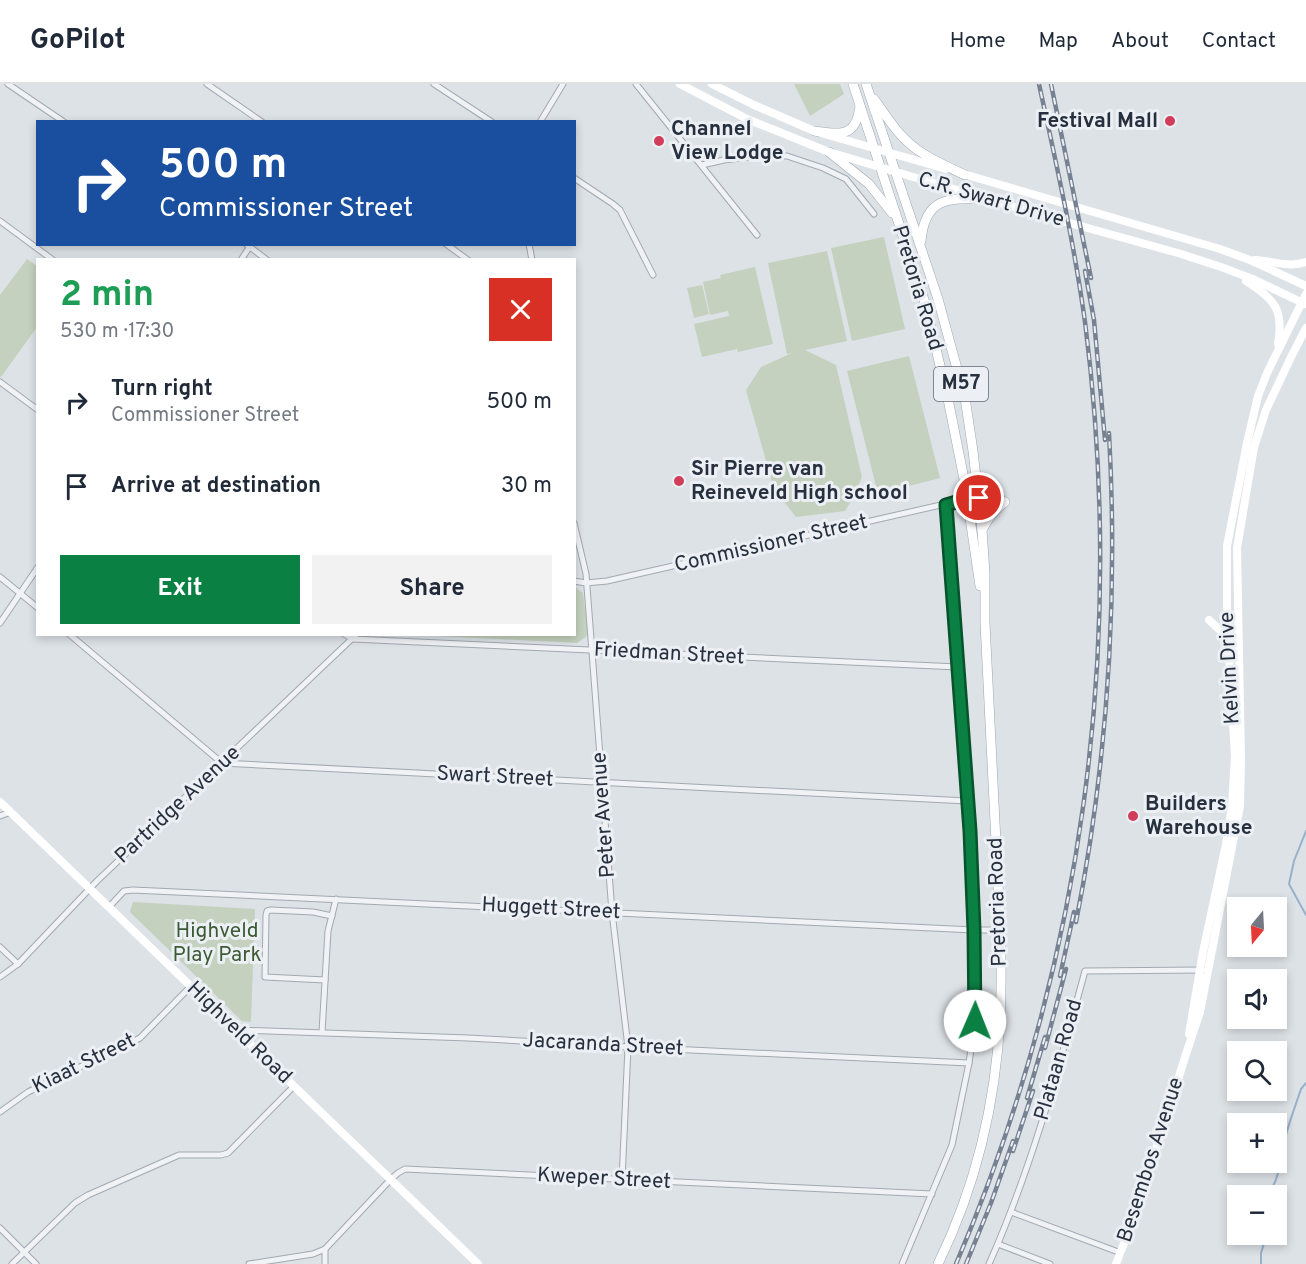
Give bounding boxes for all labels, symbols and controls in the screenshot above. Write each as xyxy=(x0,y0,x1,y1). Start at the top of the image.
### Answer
text: GoPilot xyxy=(30,23,125,59)
text: Home xyxy=(950,28,1006,55)
text: Map xyxy=(1039,28,1078,55)
text: About xyxy=(1111,28,1169,55)
text: Contact xyxy=(1202,28,1276,55)
place label: Festival Mall xyxy=(1037,108,1158,135)
marker: Festival Mall xyxy=(1163,114,1177,128)
place label: Channel View Lodge xyxy=(671,116,783,167)
marker: Channel View Lodge xyxy=(652,134,666,148)
text: 500 m xyxy=(159,140,287,193)
icon: right xyxy=(60,144,138,222)
street label: C.R. Swart Drive xyxy=(915,166,1067,234)
text: Commissioner Street xyxy=(159,192,413,226)
street label: Pretoria Road xyxy=(885,222,949,354)
text: 2 min xyxy=(60,273,154,319)
button: close xyxy=(489,278,552,341)
text: 530 m · 17:30 xyxy=(60,319,174,345)
road number: M57 xyxy=(934,367,988,401)
text: Turn right xyxy=(111,376,213,403)
icon: right xyxy=(60,386,93,419)
text: 500 m xyxy=(487,389,552,416)
text: Commissioner Street xyxy=(111,403,299,429)
place label: Sir Pierre van Reineveld High school xyxy=(691,456,908,507)
icon: arrive xyxy=(60,470,93,503)
pin xyxy=(953,472,1004,523)
text: Arrive at destination xyxy=(111,473,321,500)
text: 30 m xyxy=(501,473,552,500)
marker: Sir Pierre van Reineveld High school xyxy=(672,474,686,488)
icon: arrive xyxy=(962,481,995,514)
street label: Commissioner Street xyxy=(672,509,870,579)
button: Exit xyxy=(60,555,300,624)
button: Share xyxy=(312,555,552,624)
street label: Kelvin Drive xyxy=(1214,611,1246,725)
street label: Friedman Street xyxy=(593,637,745,671)
street label: Partridge Avenue xyxy=(109,740,247,870)
street label: Peter Avenue xyxy=(586,751,622,879)
street label: Swart Street xyxy=(436,760,554,794)
place label: Builders Warehouse xyxy=(1145,791,1252,842)
marker: Builders Warehouse xyxy=(1126,809,1140,823)
street label: Pretoria Road xyxy=(982,837,1014,967)
street label: Huggett Street xyxy=(481,892,621,926)
north arrow xyxy=(1227,897,1287,957)
map controls xyxy=(1227,897,1287,1245)
park label: Highveld Play Park xyxy=(172,918,262,969)
button: sound xyxy=(1227,969,1287,1029)
street label: Highveld Road xyxy=(181,976,297,1090)
position arrow xyxy=(943,989,1007,1053)
street label: Plataan Road xyxy=(1029,996,1089,1124)
street label: Kiaat Street xyxy=(28,1027,140,1101)
street label: Jacaranda Street xyxy=(522,1027,684,1063)
button: search xyxy=(1227,1041,1287,1101)
street label: Besembos Avenue xyxy=(1112,1074,1190,1246)
button: + xyxy=(1227,1113,1287,1173)
street label: Kweper Street xyxy=(536,1162,672,1196)
button: − xyxy=(1227,1185,1287,1245)

